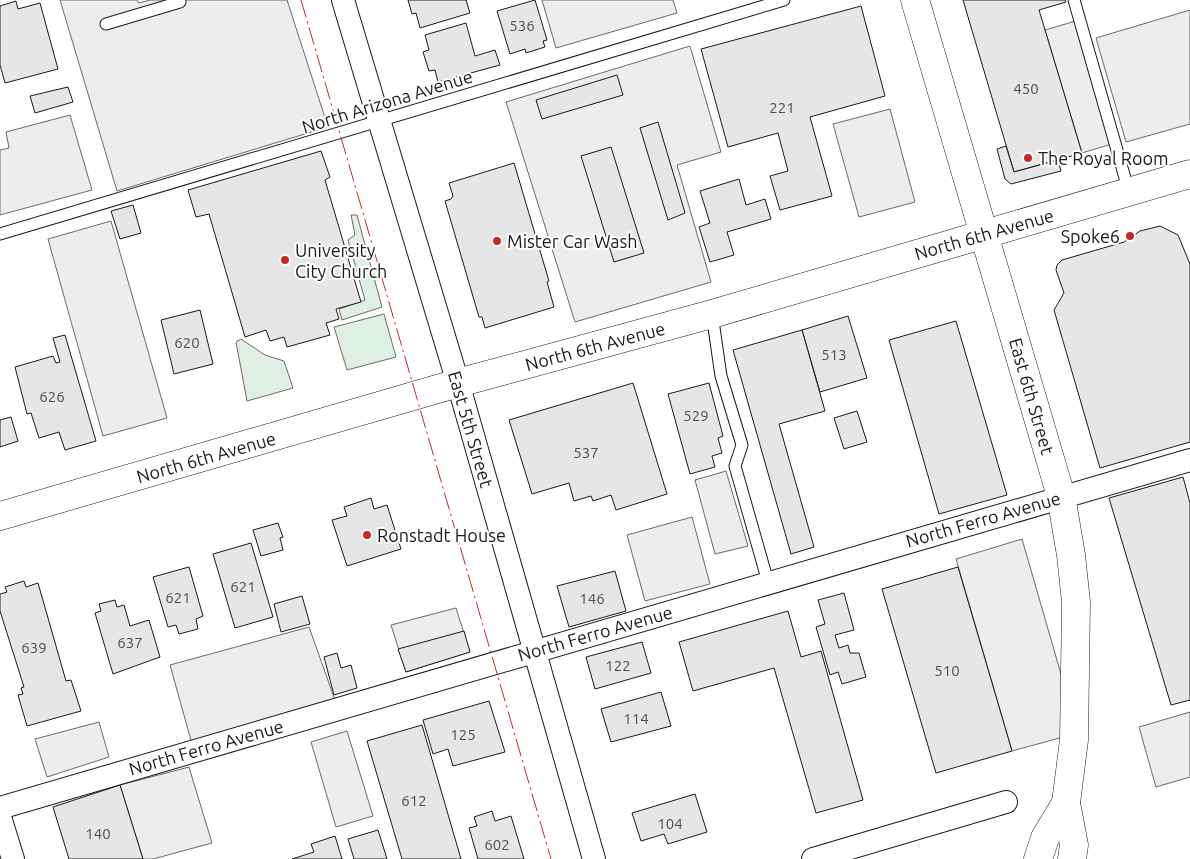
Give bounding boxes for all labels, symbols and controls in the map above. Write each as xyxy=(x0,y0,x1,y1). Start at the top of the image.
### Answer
house number: 536 xyxy=(509,17,535,34)
street label: North Arizona Avenue xyxy=(299,65,475,137)
house number: 450 xyxy=(1013,80,1039,97)
house number: 221 xyxy=(769,99,795,116)
place label: The Royal Room xyxy=(1038,148,1169,168)
marker: The Royal Room xyxy=(1022,152,1034,164)
street label: North 6th Avenue xyxy=(912,205,1056,263)
place label: Spoke6 xyxy=(1061,226,1120,246)
marker: Spoke6 xyxy=(1124,230,1136,242)
place label: Mister Car Wash xyxy=(507,231,638,251)
marker: Mister Car Wash xyxy=(491,235,503,247)
place label: University City Church xyxy=(295,240,387,281)
marker: University City Church xyxy=(279,254,291,266)
street label: North 6th Avenue xyxy=(523,318,667,374)
house number: 620 xyxy=(174,334,200,351)
street label: East 6th Street xyxy=(1006,335,1058,457)
house number: 513 xyxy=(821,346,847,363)
street label: East 5th Street xyxy=(445,368,497,490)
house number: 626 xyxy=(39,388,65,405)
house number: 529 xyxy=(683,407,709,424)
street label: North 6th Avenue xyxy=(134,428,278,486)
house number: 537 xyxy=(573,444,599,461)
street label: North Ferro Avenue xyxy=(903,487,1063,551)
place label: Ronstadt House xyxy=(377,525,506,545)
marker: Ronstadt House xyxy=(361,529,373,541)
house number: 621 xyxy=(230,578,256,595)
house number: 621 xyxy=(165,589,191,606)
house number: 146 xyxy=(579,590,605,607)
street label: North Ferro Avenue xyxy=(515,601,675,665)
house number: 637 xyxy=(117,634,143,651)
house number: 639 xyxy=(21,639,47,656)
house number: 122 xyxy=(605,657,631,674)
house number: 510 xyxy=(934,662,960,679)
house number: 114 xyxy=(623,710,649,727)
street label: North Ferro Avenue xyxy=(126,715,286,779)
house number: 125 xyxy=(450,726,476,743)
house number: 612 xyxy=(401,792,427,809)
house number: 104 xyxy=(657,815,683,832)
house number: 140 xyxy=(85,825,111,842)
house number: 602 xyxy=(484,836,510,853)

